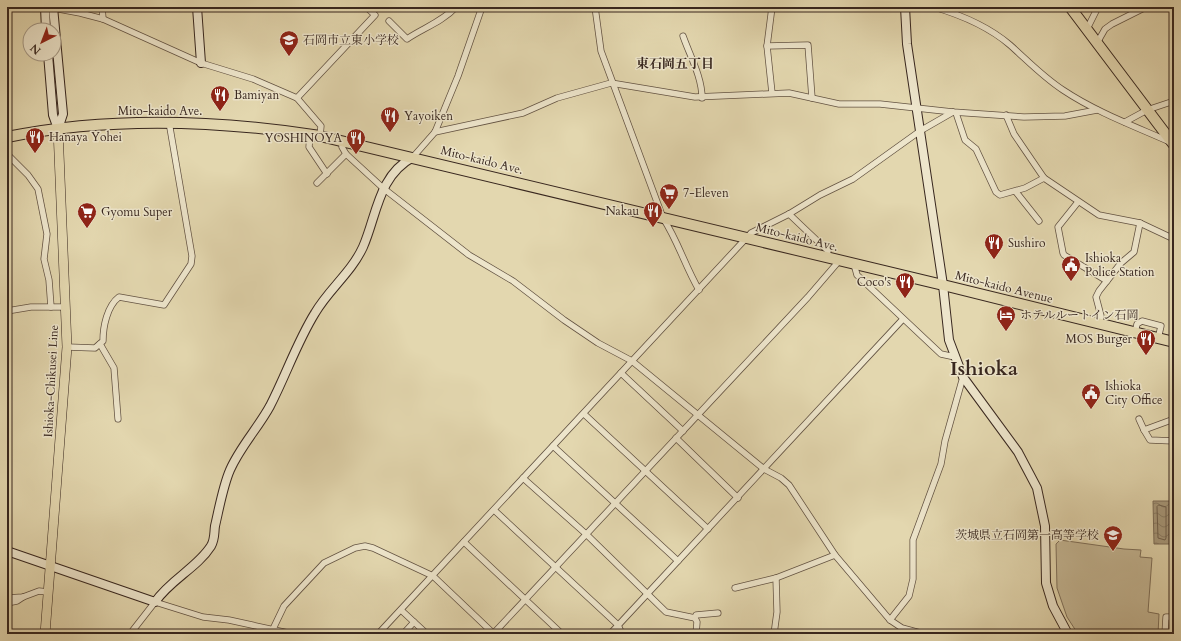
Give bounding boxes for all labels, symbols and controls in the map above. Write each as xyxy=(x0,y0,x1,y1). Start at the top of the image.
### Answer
north arrow xyxy=(22,22,62,62)
school or university icon: 石岡市立東小学校 xyxy=(278,29,300,57)
place label: 石岡市立東小学校 xyxy=(303,32,399,48)
text: N xyxy=(27,40,44,58)
district label: 東石岡五丁目 xyxy=(636,55,714,73)
restaurant icon: Bamiyan xyxy=(209,84,231,112)
place label: Bamiyan xyxy=(234,87,279,103)
street label: Mito-kaido Ave. xyxy=(118,103,202,119)
restaurant icon: Yayoiken xyxy=(379,105,401,133)
place label: Yayoiken xyxy=(404,108,453,124)
restaurant icon: Hanaya Yohei xyxy=(24,126,46,154)
restaurant icon: YOSHINOYA xyxy=(345,127,367,155)
place label: Hanaya Yohei xyxy=(49,129,122,145)
place label: YOSHINOYA xyxy=(264,130,342,146)
street label: Mito-kaido Ave. xyxy=(439,142,525,178)
supermarket icon: 7-Eleven xyxy=(658,182,680,210)
place label: 7-Eleven xyxy=(683,185,729,201)
restaurant icon: Nakau xyxy=(642,200,664,228)
supermarket icon: Gyomu Super xyxy=(76,201,98,229)
place label: Nakau xyxy=(605,203,639,219)
place label: Gyomu Super xyxy=(101,204,173,220)
street label: Mito-kaido Ave. xyxy=(754,219,840,255)
restaurant icon: Sushiro xyxy=(983,232,1005,260)
place label: Sushiro xyxy=(1008,235,1046,251)
place label: Ishioka Police Station xyxy=(1085,250,1155,280)
public building icon: Ishioka Police Station xyxy=(1060,254,1082,282)
street label: Mito-kaido Avenue xyxy=(953,267,1055,307)
restaurant icon: Coco's xyxy=(894,271,916,299)
place label: Coco's xyxy=(857,274,891,290)
hotel icon: ホテルルートイン石岡 xyxy=(995,304,1017,332)
place label: ホテルルートイン石岡 xyxy=(1020,307,1139,323)
street label: Ishioka-Chikusei Line xyxy=(40,324,62,438)
restaurant icon: MOS Burger xyxy=(1135,328,1157,356)
place label: MOS Burger xyxy=(1065,331,1133,347)
district label: Ishioka xyxy=(950,355,1018,382)
place label: Ishioka City Office xyxy=(1105,378,1163,408)
public building icon: Ishioka City Office xyxy=(1080,382,1102,410)
school or university icon: 茨城県立石岡第一高等学校 xyxy=(1102,524,1124,552)
place label: 茨城県立石岡第一高等学校 xyxy=(955,527,1099,543)

